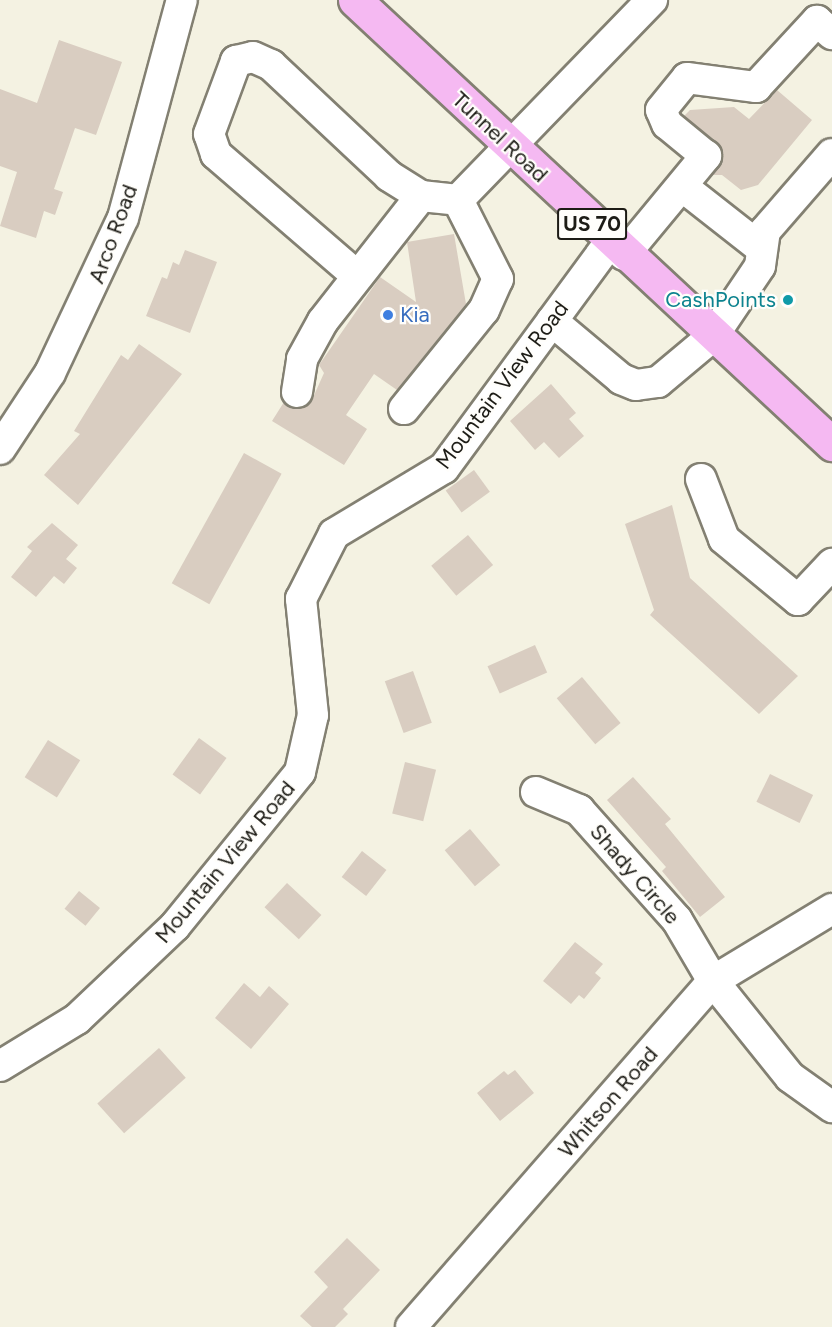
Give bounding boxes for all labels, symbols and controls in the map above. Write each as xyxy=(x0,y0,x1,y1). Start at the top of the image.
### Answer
street label: Tunnel Road xyxy=(447,86,553,188)
street label: Arco Road xyxy=(83,181,143,287)
road number: US 70 xyxy=(556,206,628,242)
place label: CashPoints xyxy=(665,287,776,313)
marker: CashPoints xyxy=(781,293,795,307)
street label: Mountain View Road xyxy=(430,296,574,474)
place label: Kia xyxy=(400,302,430,328)
marker: Kia xyxy=(381,308,395,322)
street label: Mountain View Road xyxy=(149,776,301,948)
street label: Shady Circle xyxy=(584,819,686,929)
street label: Whitson Road xyxy=(553,1041,663,1163)

